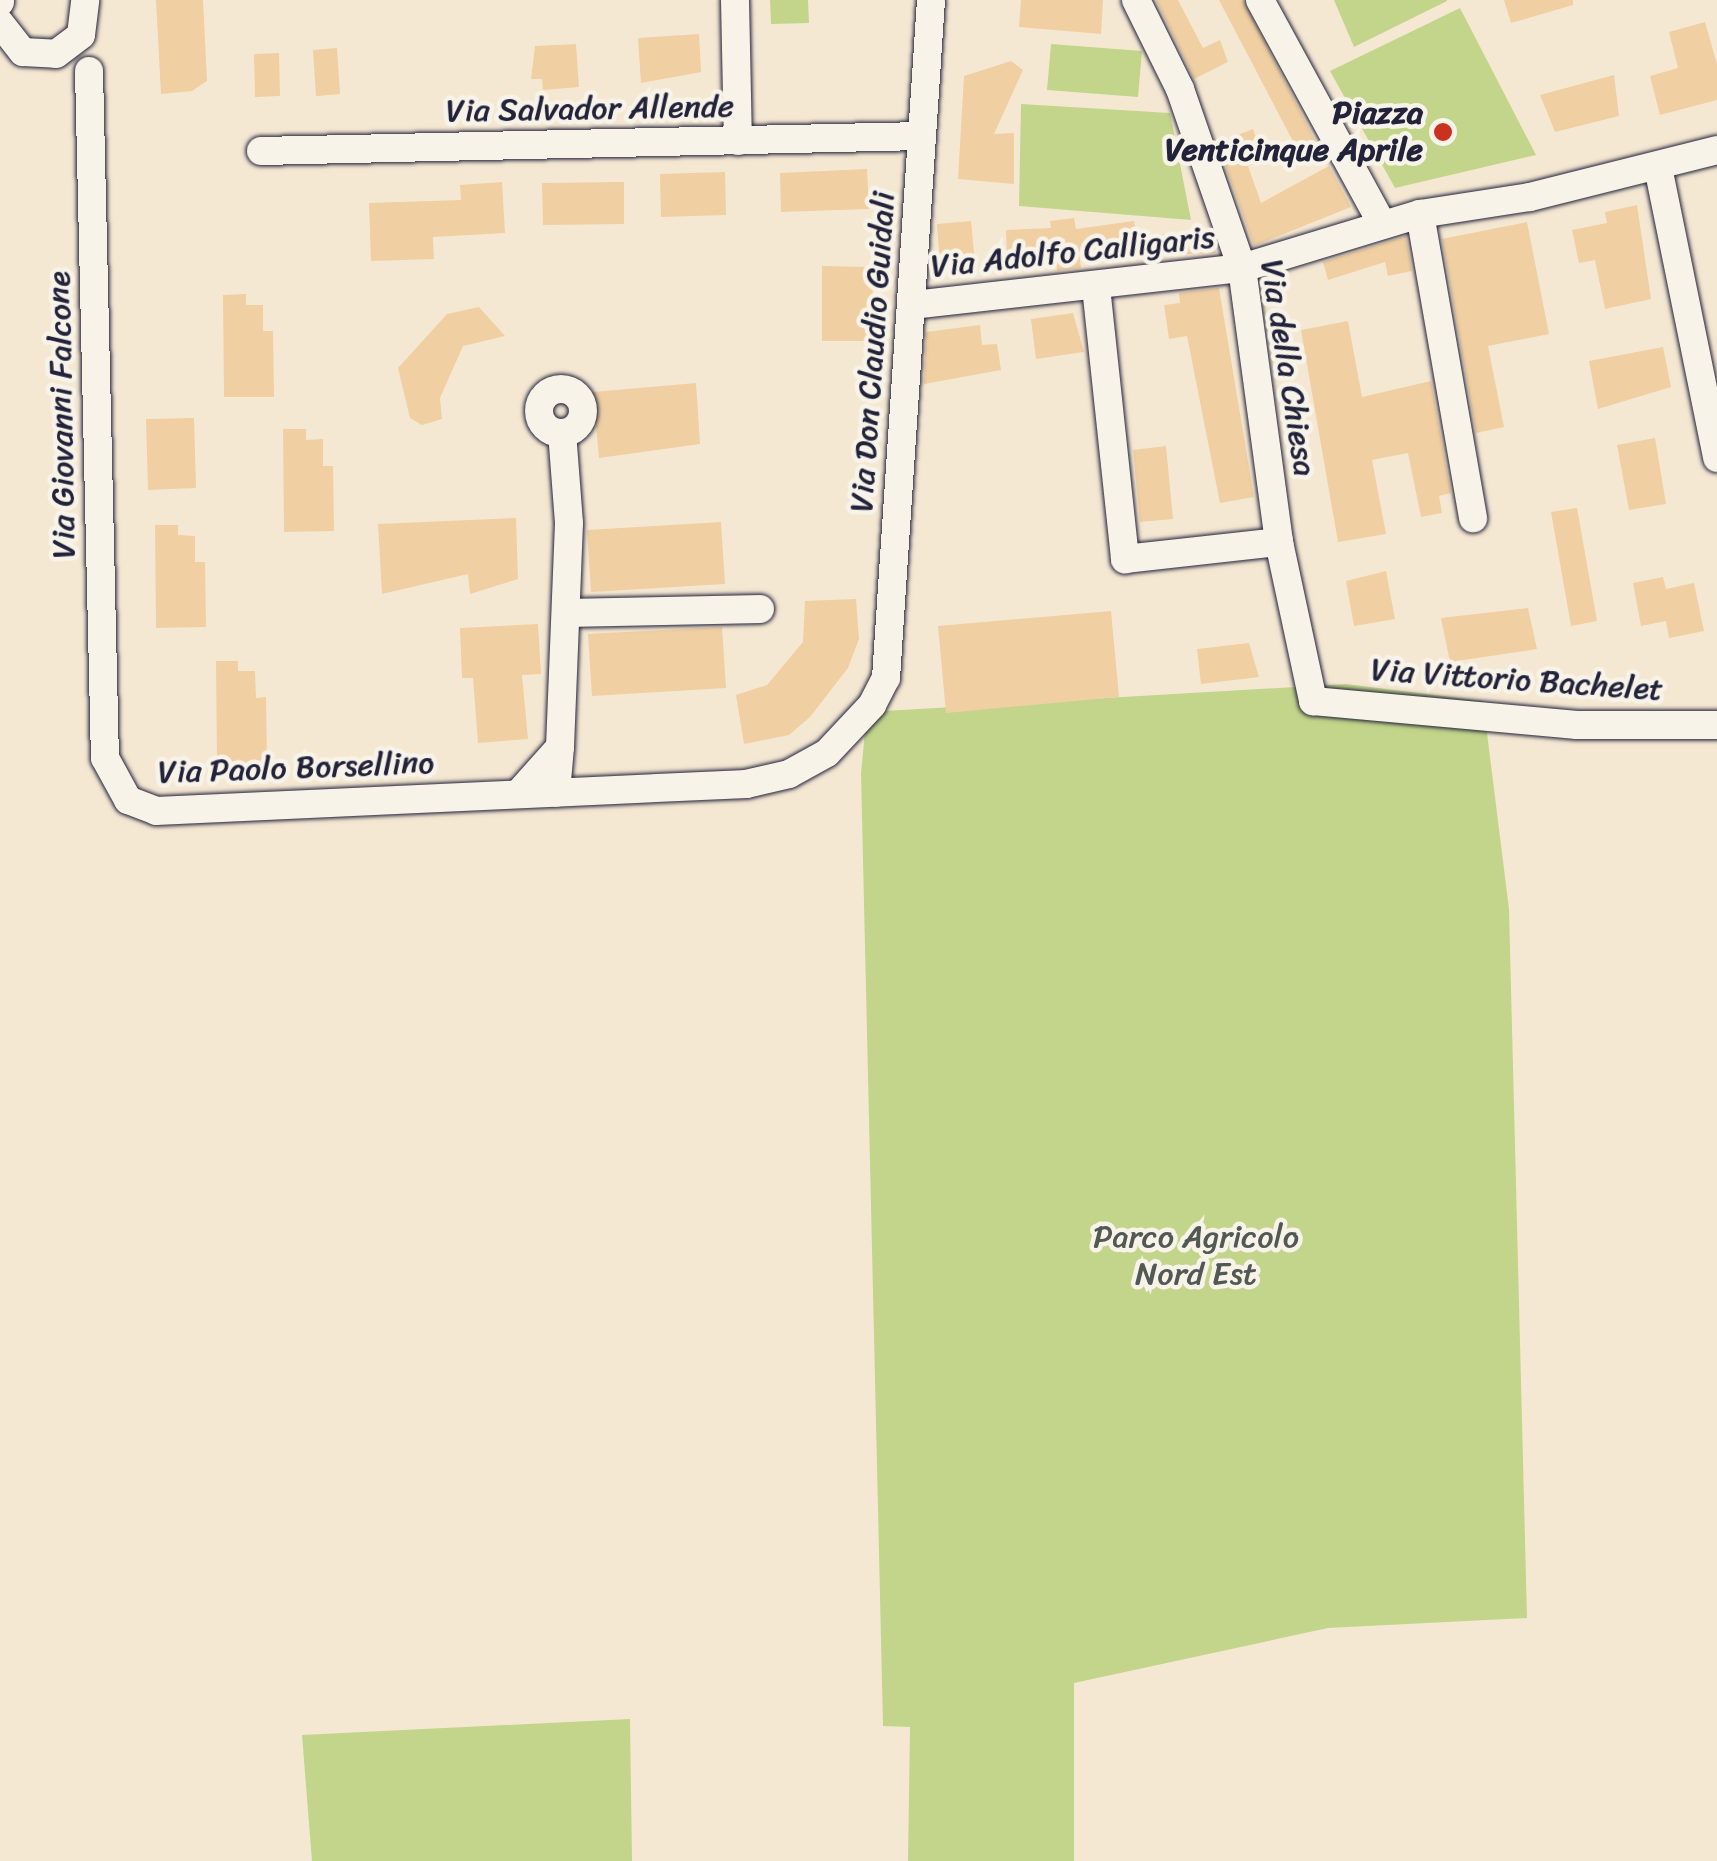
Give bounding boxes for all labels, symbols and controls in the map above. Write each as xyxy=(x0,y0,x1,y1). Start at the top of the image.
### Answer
street label: Via Salvador Allende xyxy=(445,87,735,131)
place label: Piazza Venticinque Aprile xyxy=(1165,95,1423,170)
marker: Piazza Venticinque Aprile xyxy=(1432,121,1454,143)
street label: Via Don Claudio Guidali xyxy=(843,190,903,514)
street label: Via Adolfo Calligaris xyxy=(929,218,1217,286)
street label: Via della Chiesa xyxy=(1252,256,1324,480)
street label: Via Giovanni Falcone xyxy=(40,271,84,559)
street label: Via Vittorio Bachelet xyxy=(1369,651,1665,709)
street label: Via Paolo Borsellino xyxy=(156,744,436,792)
park label: Parco Agricolo Nord Est xyxy=(1093,1219,1299,1294)

